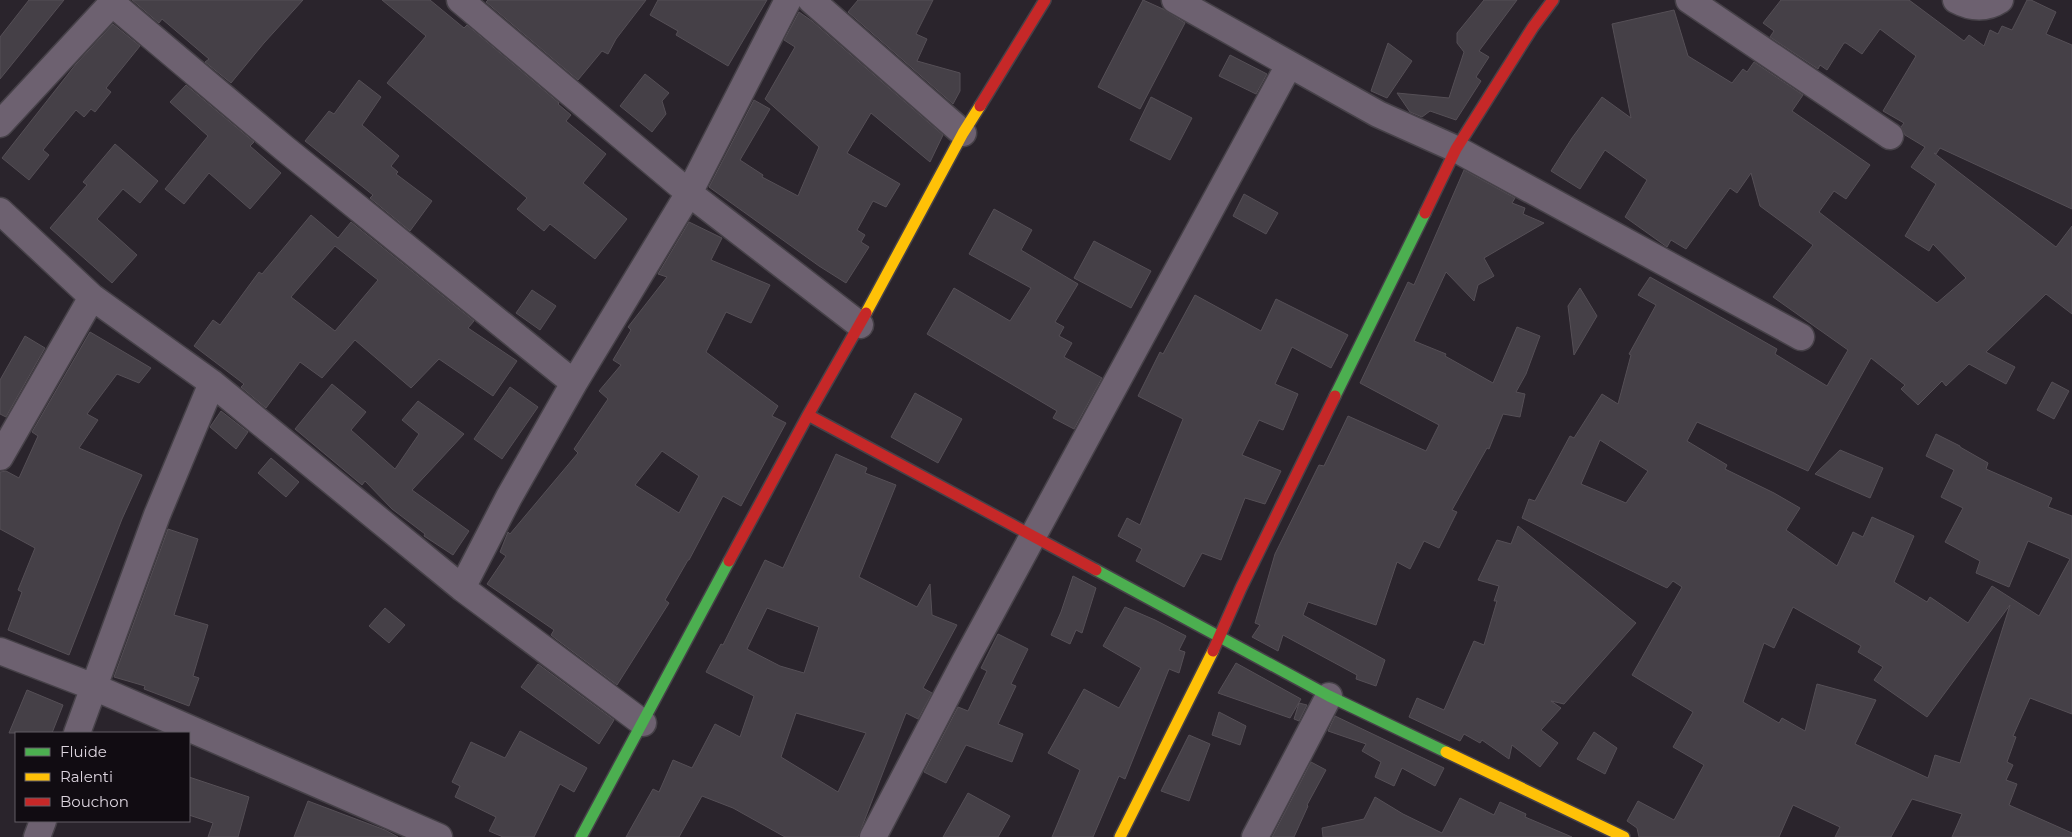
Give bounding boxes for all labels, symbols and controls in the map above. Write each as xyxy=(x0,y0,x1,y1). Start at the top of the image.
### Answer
legend xyxy=(15,732,190,822)
text: Fluide xyxy=(60,742,107,761)
text: Ralenti xyxy=(60,767,113,786)
text: Bouchon xyxy=(60,792,129,811)

